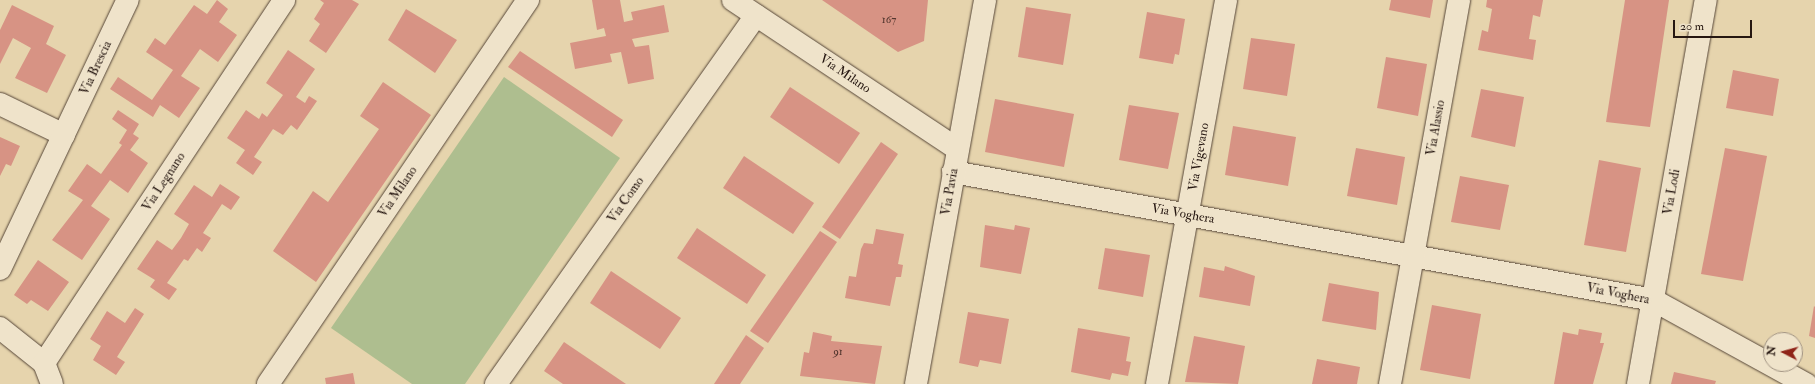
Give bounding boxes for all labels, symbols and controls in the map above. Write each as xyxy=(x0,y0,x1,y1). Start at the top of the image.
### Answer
scale bar xyxy=(1675,12,1754,38)
house number: 167 xyxy=(882,13,896,27)
text: 20 m xyxy=(1680,19,1704,34)
street label: Via Brescia xyxy=(77,38,115,98)
street label: Via Milano xyxy=(816,51,874,97)
street label: Via Alassio xyxy=(1423,99,1449,157)
street label: Via Vigevano xyxy=(1185,122,1213,192)
street label: Via Legnano xyxy=(139,150,189,214)
street label: Via Milano xyxy=(375,163,421,221)
street label: Via Pavia xyxy=(938,167,962,217)
street label: Via Lodi xyxy=(1660,168,1684,216)
street label: Via Como xyxy=(604,174,648,226)
street label: Via Voghera xyxy=(1150,201,1216,227)
street label: Via Voghera xyxy=(1585,280,1651,308)
north arrow xyxy=(1763,332,1803,372)
house number: 91 xyxy=(833,345,843,359)
text: N xyxy=(1765,345,1779,356)

